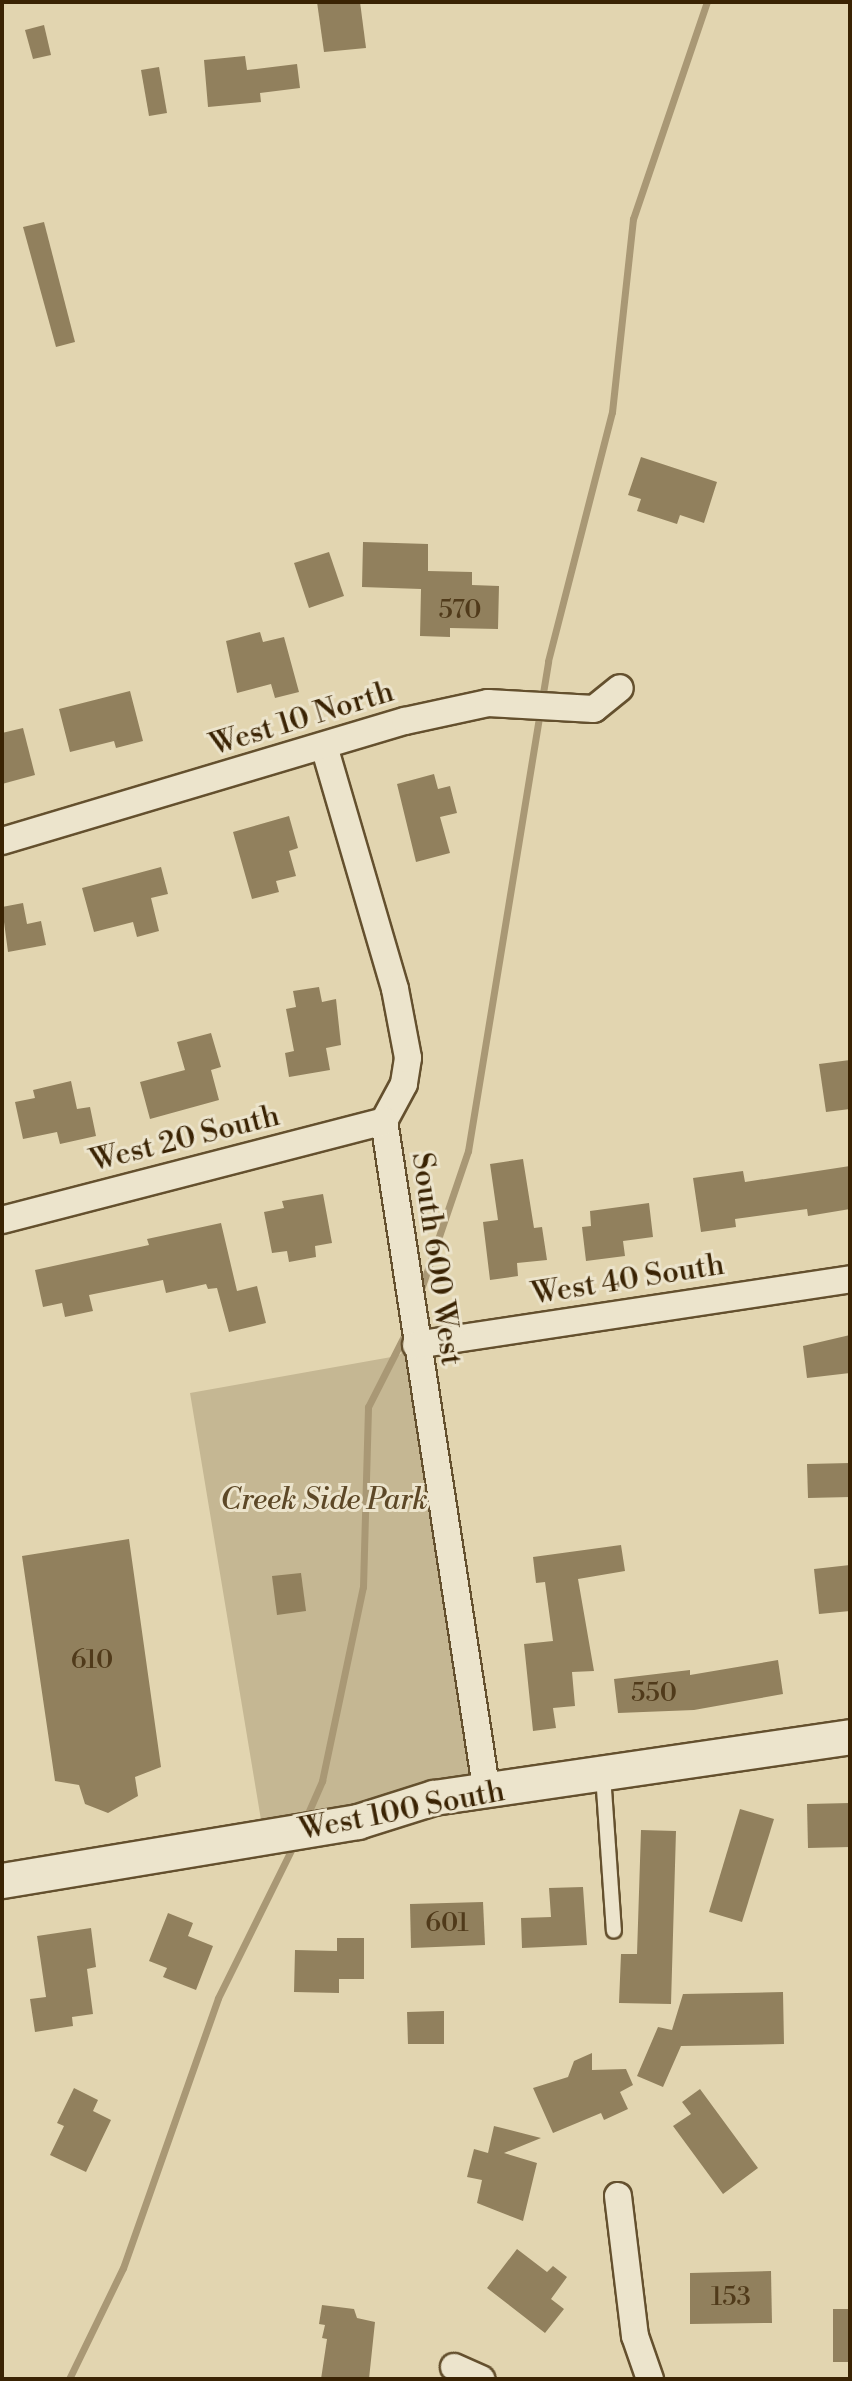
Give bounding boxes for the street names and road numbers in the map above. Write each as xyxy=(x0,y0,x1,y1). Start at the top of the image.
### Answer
street label: West 10 North xyxy=(206,674,398,764)
street label: West 20 South xyxy=(87,1098,283,1180)
street label: South 600 West xyxy=(403,1150,469,1368)
street label: West 40 South xyxy=(529,1247,727,1313)
street label: West 100 South xyxy=(296,1773,508,1849)

